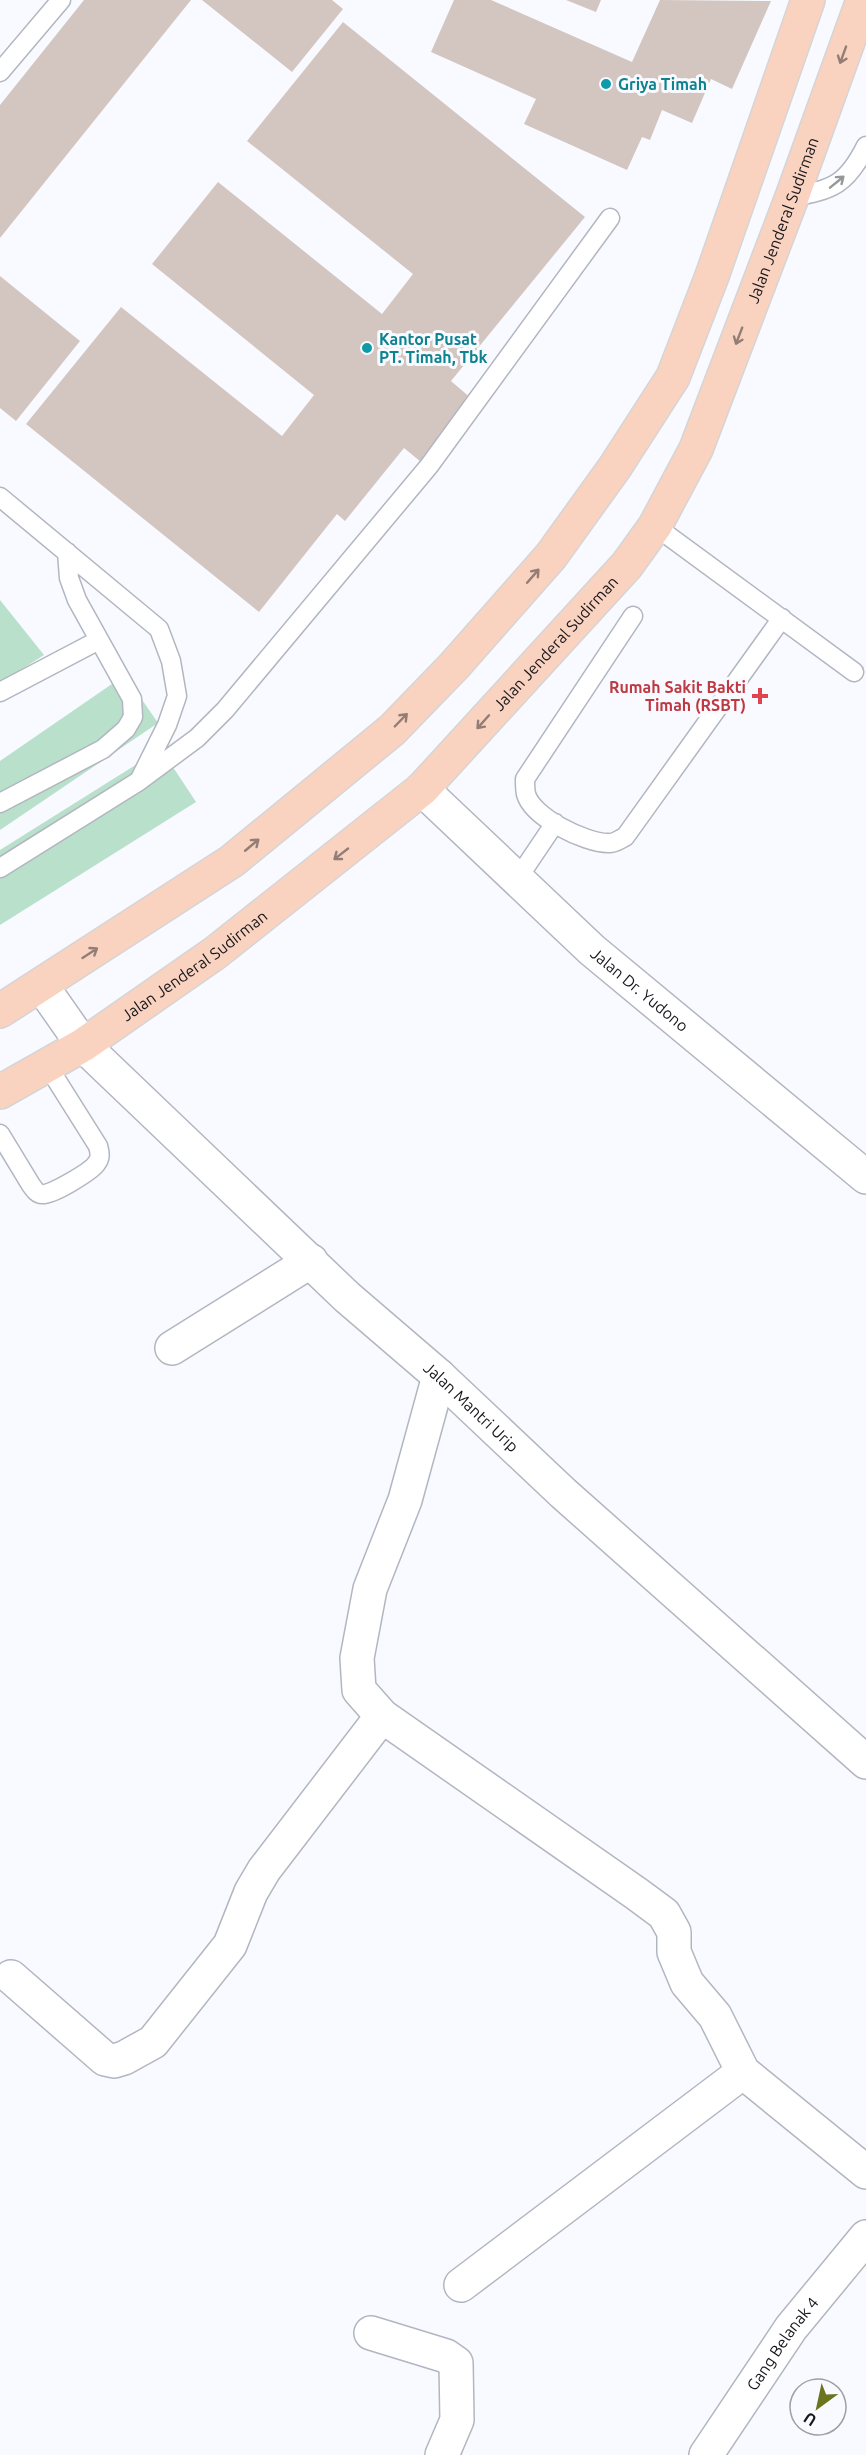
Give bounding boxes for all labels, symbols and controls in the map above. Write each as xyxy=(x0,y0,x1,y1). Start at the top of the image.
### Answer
one-way arrow xyxy=(836,45,847,64)
place label: Griya Timah xyxy=(618,75,707,93)
marker: Griya Timah xyxy=(599,77,613,91)
street label: Jalan Jenderal Sudirman xyxy=(743,135,822,306)
one-way arrow xyxy=(829,176,845,189)
one-way arrow xyxy=(733,327,744,345)
place label: Kantor Pusat PT. Timah, Tbk xyxy=(379,330,488,366)
marker: Kantor Pusat PT. Timah, Tbk xyxy=(360,341,374,355)
one-way arrow xyxy=(526,569,540,584)
street label: Jalan Jenderal Sudirman xyxy=(489,572,621,714)
place label: Rumah Sakit Bakti Timah (RSBT) xyxy=(609,678,746,715)
marker: Rumah Sakit Bakti Timah (RSBT) xyxy=(751,687,769,705)
one-way arrow xyxy=(394,712,409,727)
one-way arrow xyxy=(476,714,491,729)
one-way arrow xyxy=(244,838,259,852)
one-way arrow xyxy=(333,848,349,861)
street label: Jalan Jenderal Sudirman xyxy=(118,906,270,1025)
street label: Jalan Dr. Yudono xyxy=(587,944,692,1035)
one-way arrow xyxy=(81,947,98,959)
street label: Jalan Mantri Urip xyxy=(420,1358,522,1455)
street label: Gang Belanak 4 xyxy=(743,2293,822,2394)
north arrow xyxy=(788,2377,848,2437)
text: U xyxy=(800,2409,819,2430)

